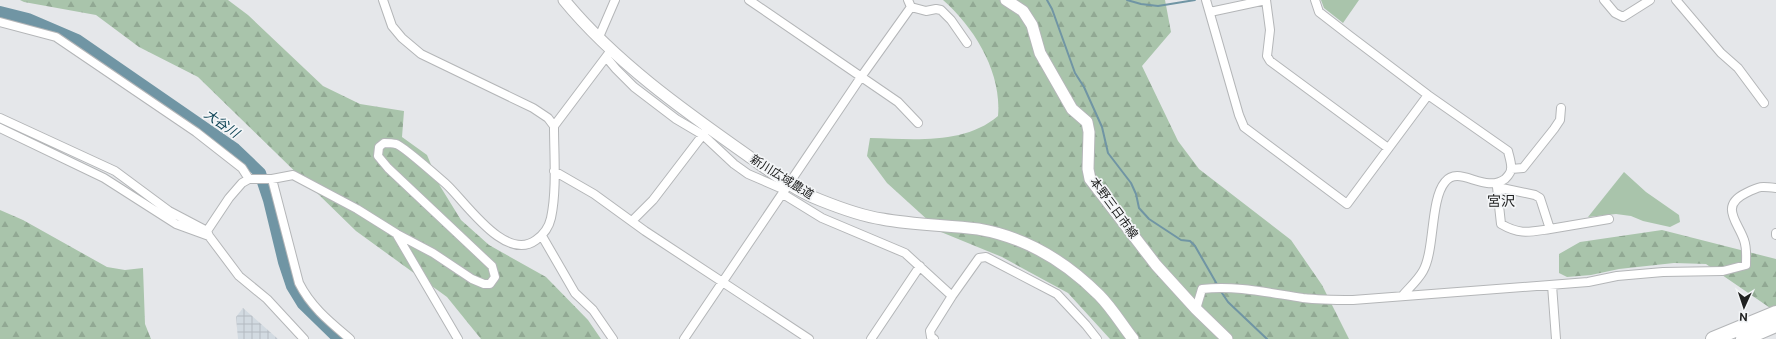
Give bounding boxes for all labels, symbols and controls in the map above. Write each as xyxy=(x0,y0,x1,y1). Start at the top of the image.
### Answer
water label: 大谷川 xyxy=(201,106,244,142)
street label: 新川広域農道 xyxy=(748,152,816,202)
street label: 本野三日市線 xyxy=(1087,175,1141,241)
district label: 宮沢 xyxy=(1487,193,1515,209)
north arrow xyxy=(1724,287,1764,327)
text: N xyxy=(1739,311,1748,323)

